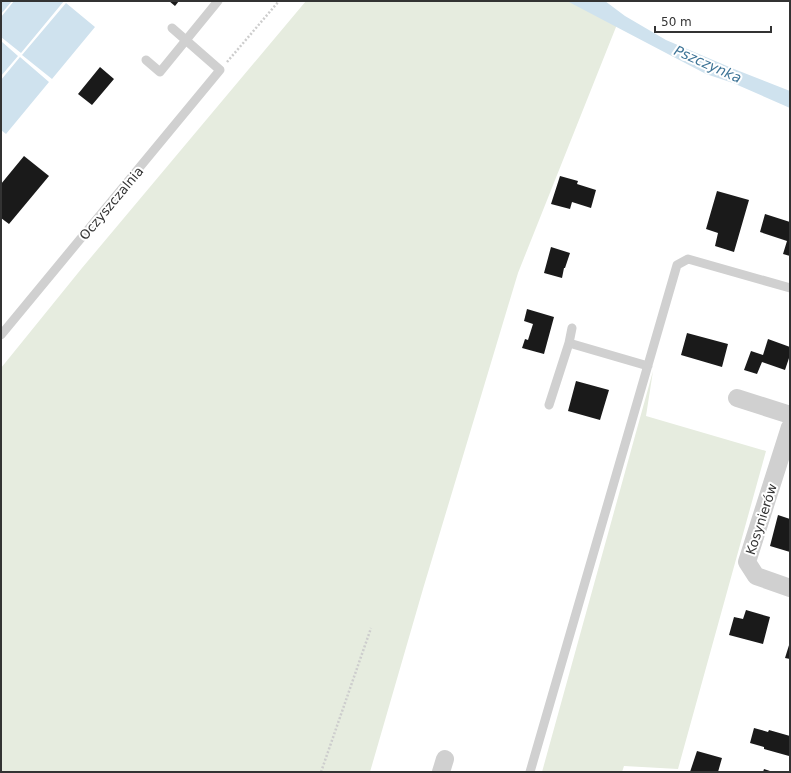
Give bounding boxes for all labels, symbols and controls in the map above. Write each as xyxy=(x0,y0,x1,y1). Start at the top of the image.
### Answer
scale bar xyxy=(655,8,771,34)
text: 50 m xyxy=(661,15,692,29)
water label: Pszczynka xyxy=(672,42,744,86)
street label: Oczyszczalnia xyxy=(76,164,146,243)
street label: Kosynierów xyxy=(743,481,780,557)

